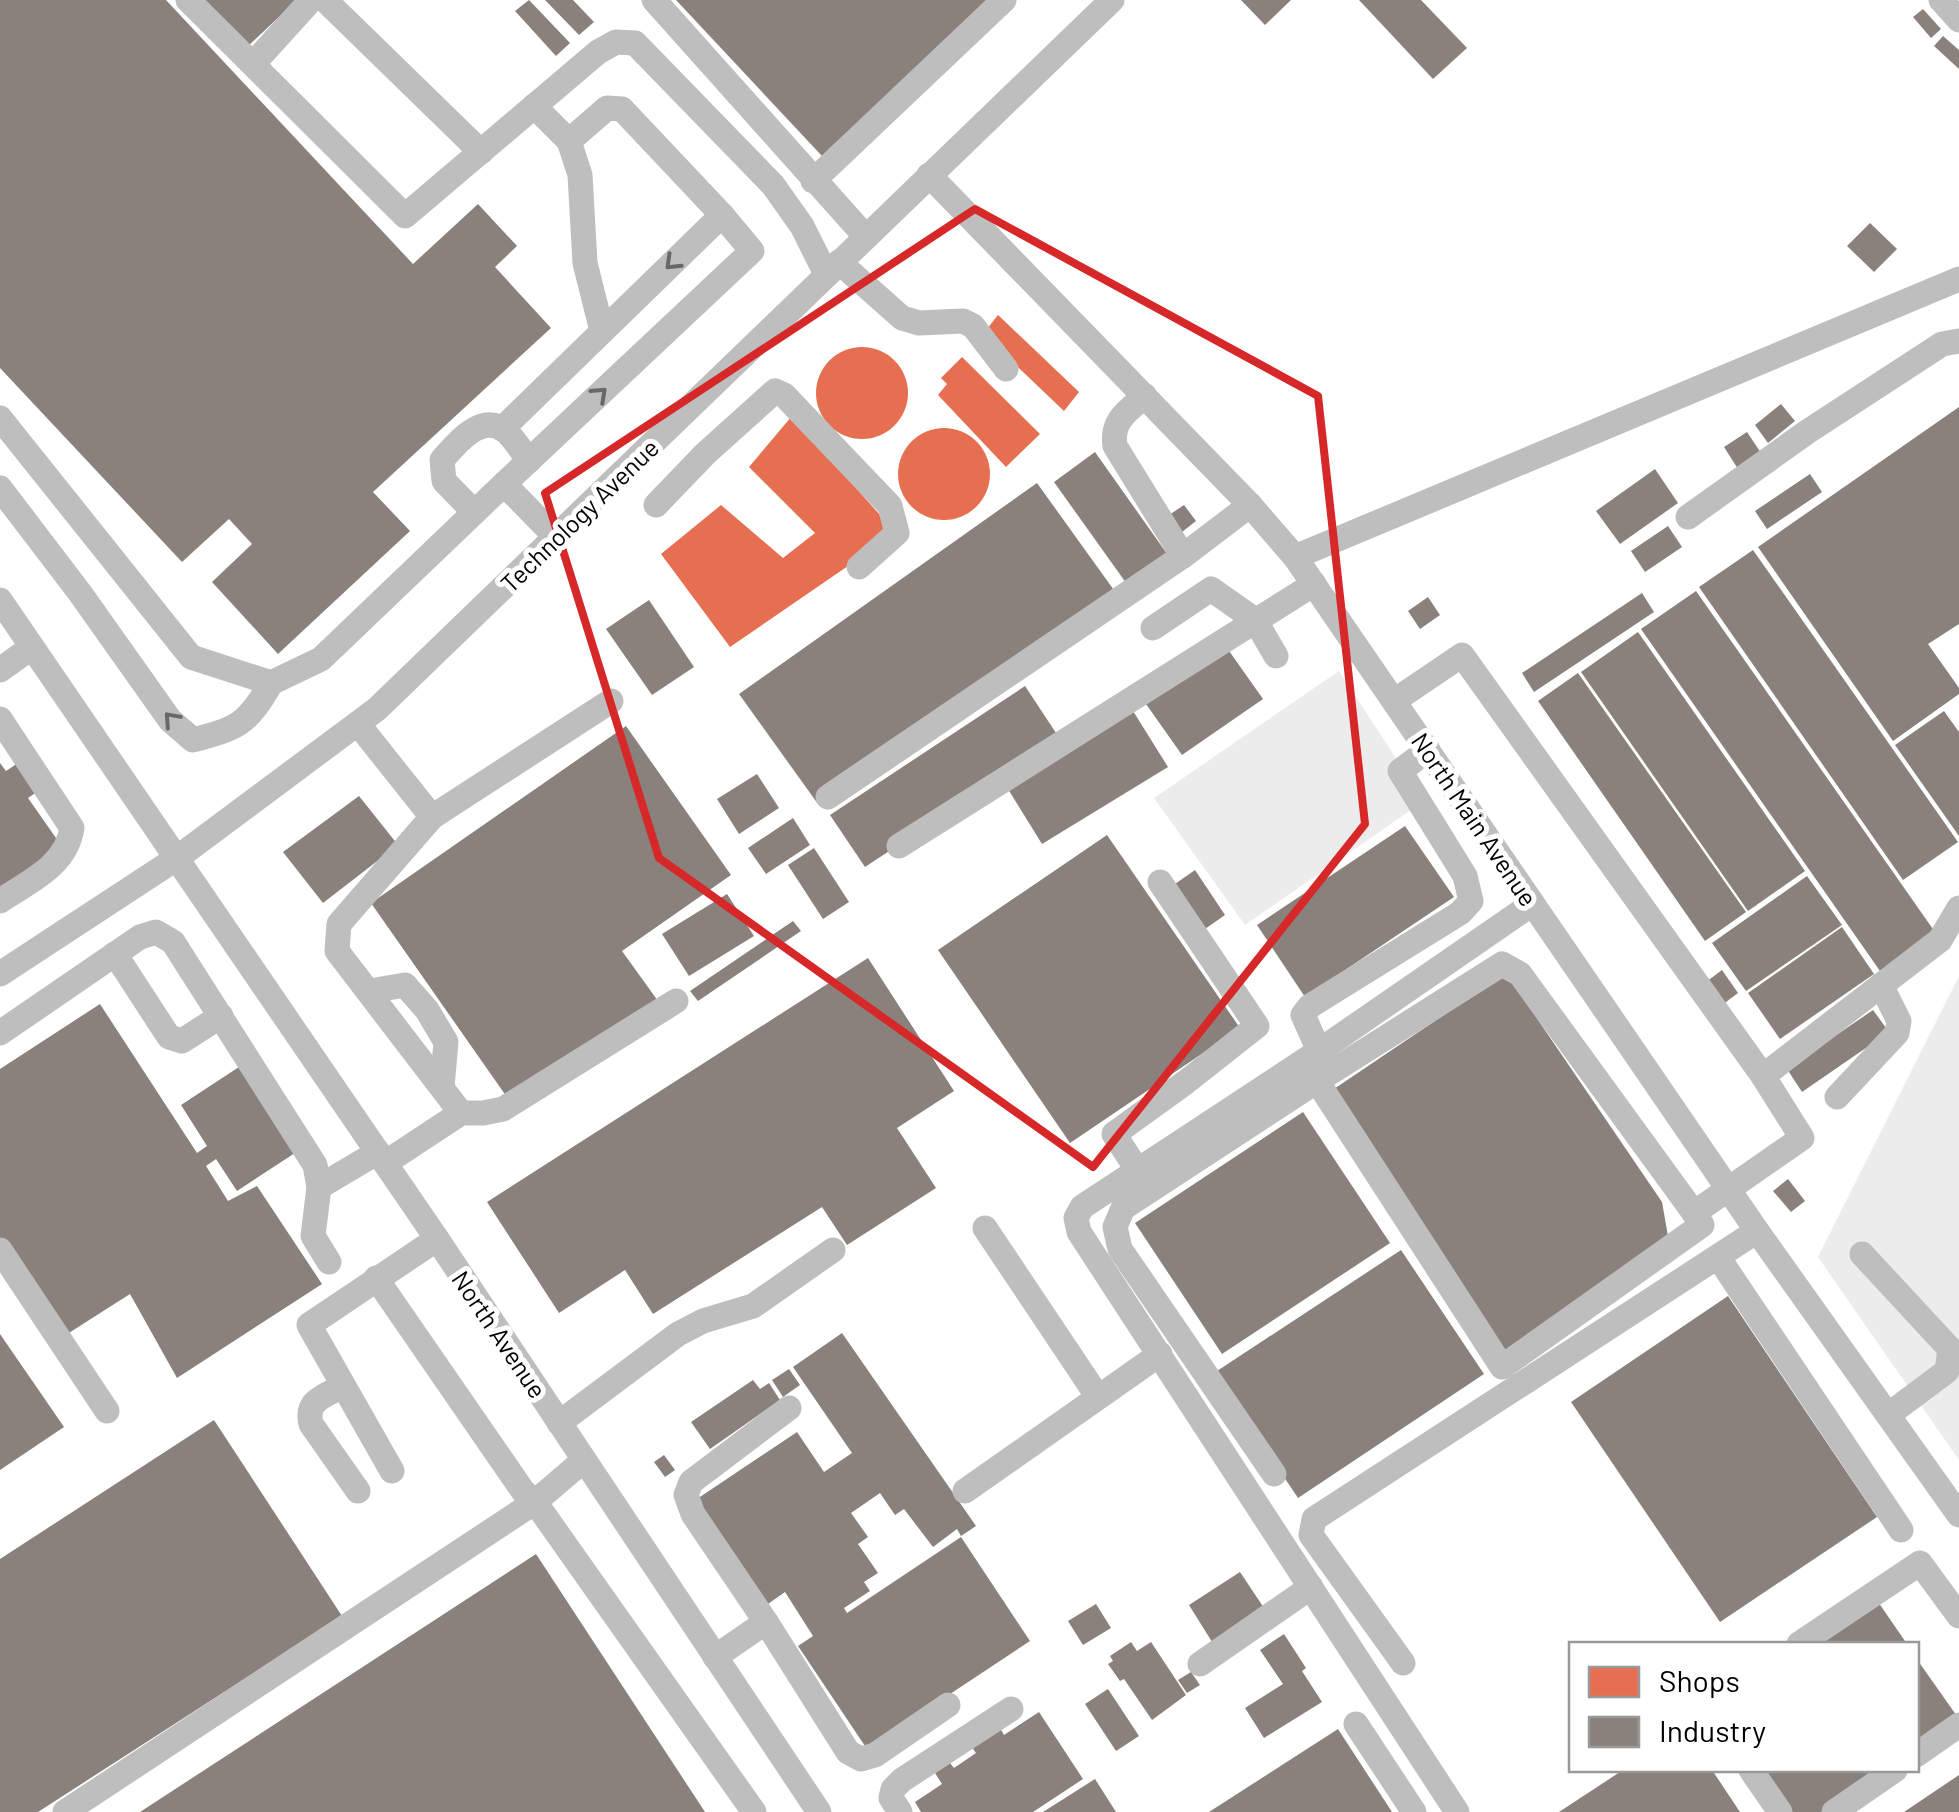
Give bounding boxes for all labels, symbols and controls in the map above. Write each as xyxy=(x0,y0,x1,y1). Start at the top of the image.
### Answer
one-way arrow xyxy=(666,252,684,270)
one-way arrow xyxy=(588,388,607,406)
street label: Technology Avenue xyxy=(494,432,664,598)
one-way arrow xyxy=(165,712,183,731)
street label: North Main Avenue xyxy=(1406,727,1544,911)
street label: North Avenue xyxy=(446,1265,554,1403)
legend xyxy=(1569,1642,1919,1772)
text: Shops xyxy=(1659,1662,1740,1698)
text: Industry xyxy=(1659,1712,1766,1748)

